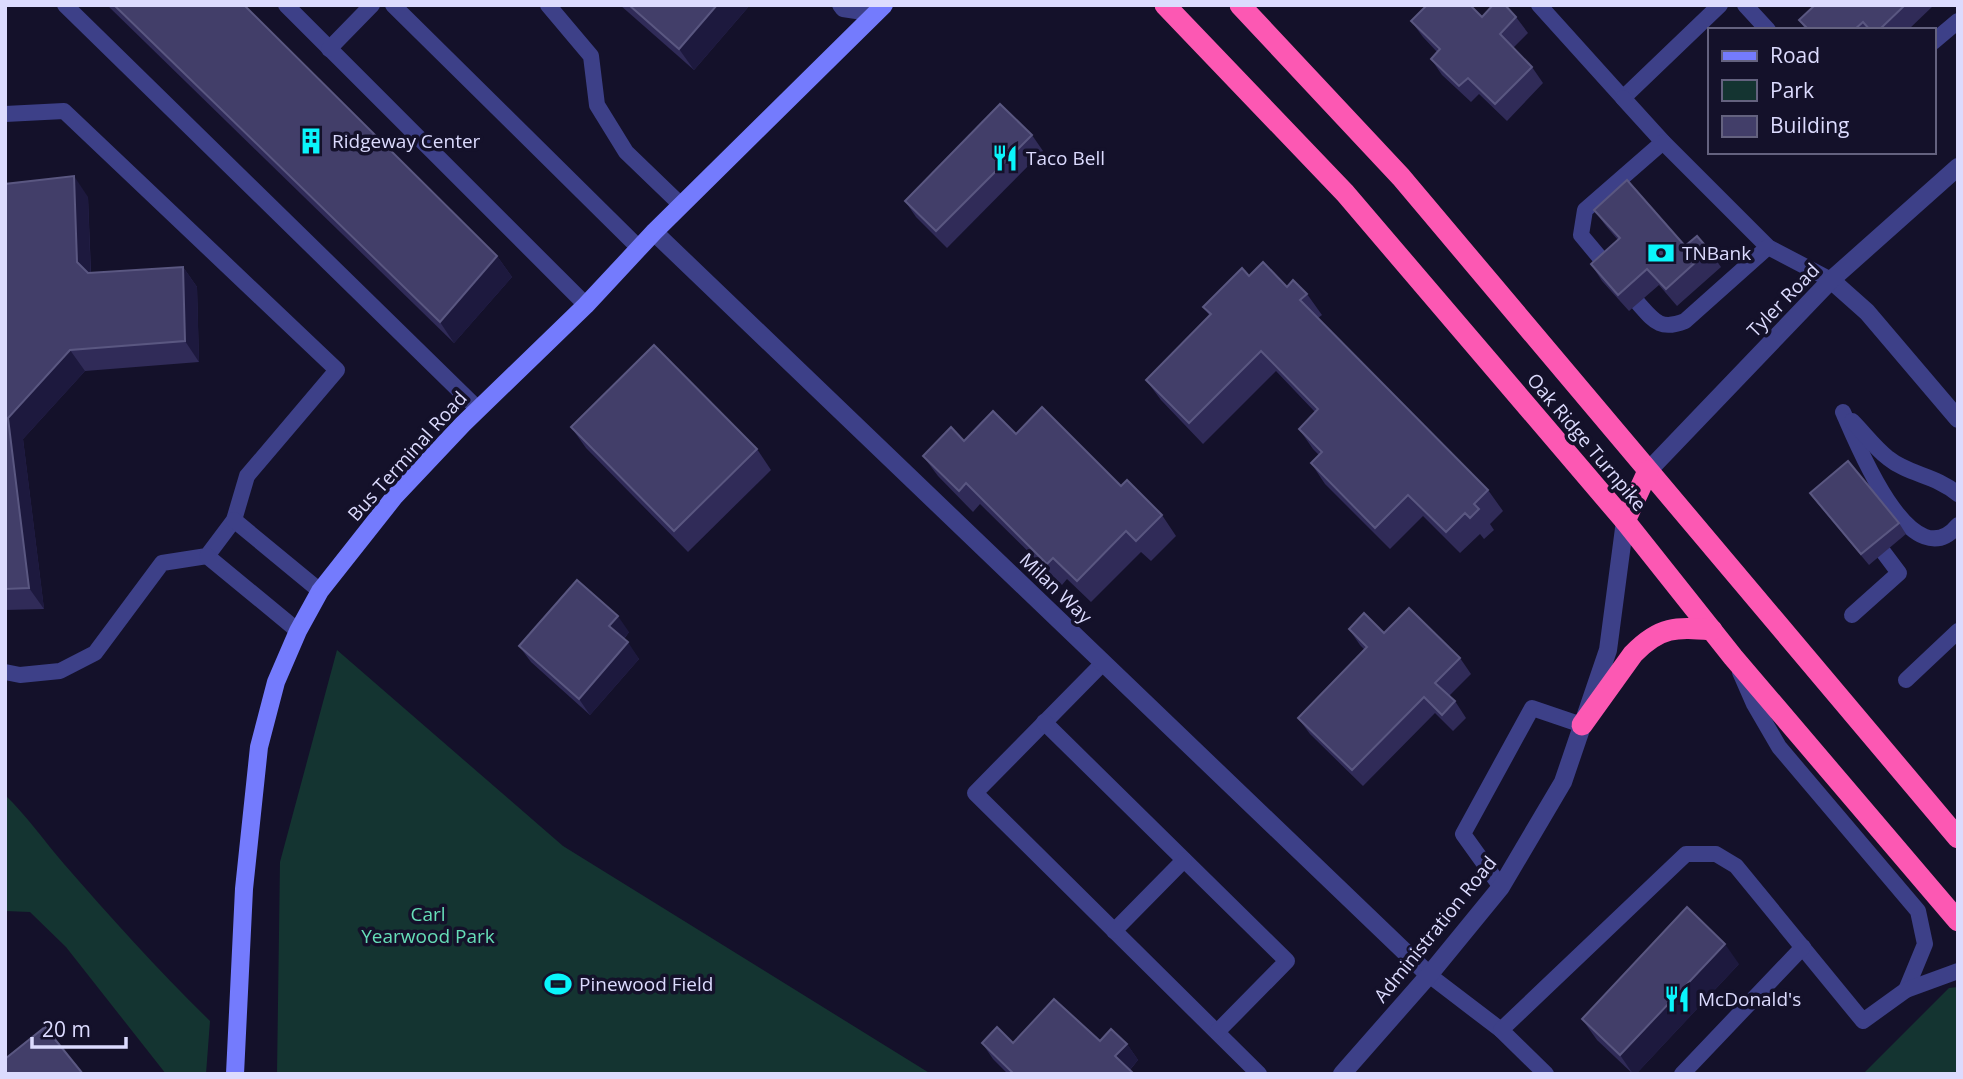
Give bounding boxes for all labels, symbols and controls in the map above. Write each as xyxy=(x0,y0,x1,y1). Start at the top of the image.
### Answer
legend xyxy=(1708,28,1935,154)
text: Road xyxy=(1770,41,1820,69)
text: Park xyxy=(1770,76,1814,104)
text: Building xyxy=(1770,111,1849,139)
building icon: Ridgeway Center xyxy=(296,126,326,156)
place label: Ridgeway Center xyxy=(332,128,481,154)
restaurant icon: Taco Bell xyxy=(990,143,1020,173)
place label: Taco Bell xyxy=(1026,145,1105,171)
bank icon: TNBank xyxy=(1646,238,1676,268)
place label: TNBank xyxy=(1682,240,1751,266)
street label: Tyler Road xyxy=(1741,257,1825,343)
street label: Oak Ridge Turnpike xyxy=(1521,367,1653,517)
street label: Bus Terminal Road xyxy=(342,385,472,527)
street label: Milan Way xyxy=(1014,547,1098,629)
street label: Administration Road xyxy=(1368,850,1502,1008)
park label: Carl Yearwood Park xyxy=(361,901,495,949)
sports icon: Pinewood Field xyxy=(543,969,573,999)
place label: Pinewood Field xyxy=(579,971,713,997)
restaurant icon: McDonald's xyxy=(1662,984,1692,1014)
place label: McDonald's xyxy=(1698,986,1801,1012)
scale bar xyxy=(32,1006,126,1050)
text: 20 m xyxy=(42,1015,91,1043)

